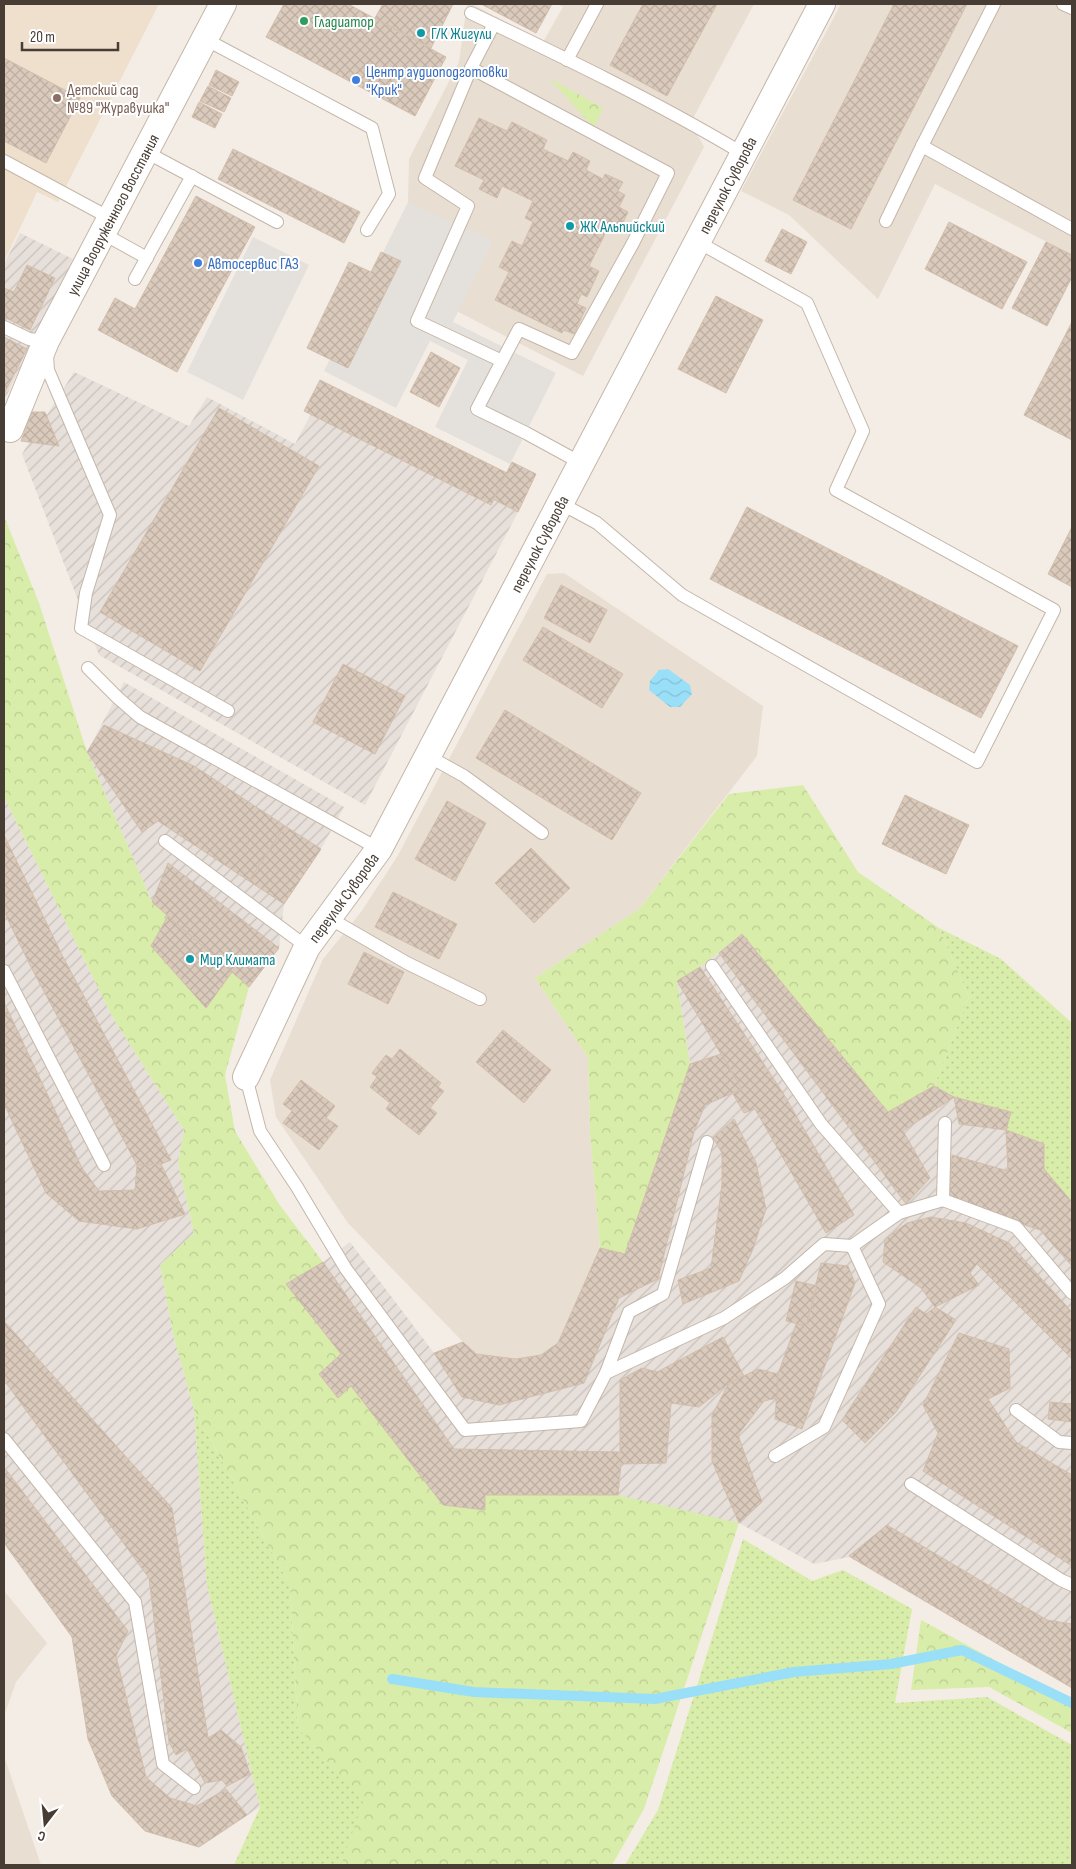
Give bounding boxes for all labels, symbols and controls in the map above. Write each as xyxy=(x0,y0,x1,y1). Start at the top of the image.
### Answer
place label: Гладиатор xyxy=(314,13,374,32)
marker: Гладиатор xyxy=(298,15,310,27)
scale bar xyxy=(22,20,119,52)
place label: Г/К Жигули xyxy=(431,25,492,44)
marker: Г/К Жигули xyxy=(415,27,427,39)
text: 20 m xyxy=(30,28,55,47)
place label: Центр аудиоподготовки "Крик" xyxy=(366,63,508,100)
marker: Центр аудиоподготовки "Крик" xyxy=(350,74,362,86)
place label: Детский сад №89 "Журавушка" xyxy=(67,81,169,118)
marker: Детский сад №89 "Журавушка" xyxy=(51,92,63,104)
street label: улица Вооруженного Восстания xyxy=(64,131,164,299)
street label: переулок Суворова xyxy=(695,134,762,237)
place label: ЖК Альпийский xyxy=(580,218,665,237)
marker: ЖК Альпийский xyxy=(564,220,576,232)
place label: Автосервис ГАЗ xyxy=(207,255,299,274)
marker: Автосервис ГАЗ xyxy=(192,257,204,269)
street label: переулок Суворова xyxy=(507,493,574,596)
street label: переулок Суворова xyxy=(305,850,384,947)
place label: Мир Климата xyxy=(200,951,275,970)
marker: Мир Климата xyxy=(184,953,196,965)
north arrow xyxy=(20,1799,70,1849)
text: С xyxy=(36,1827,47,1845)

